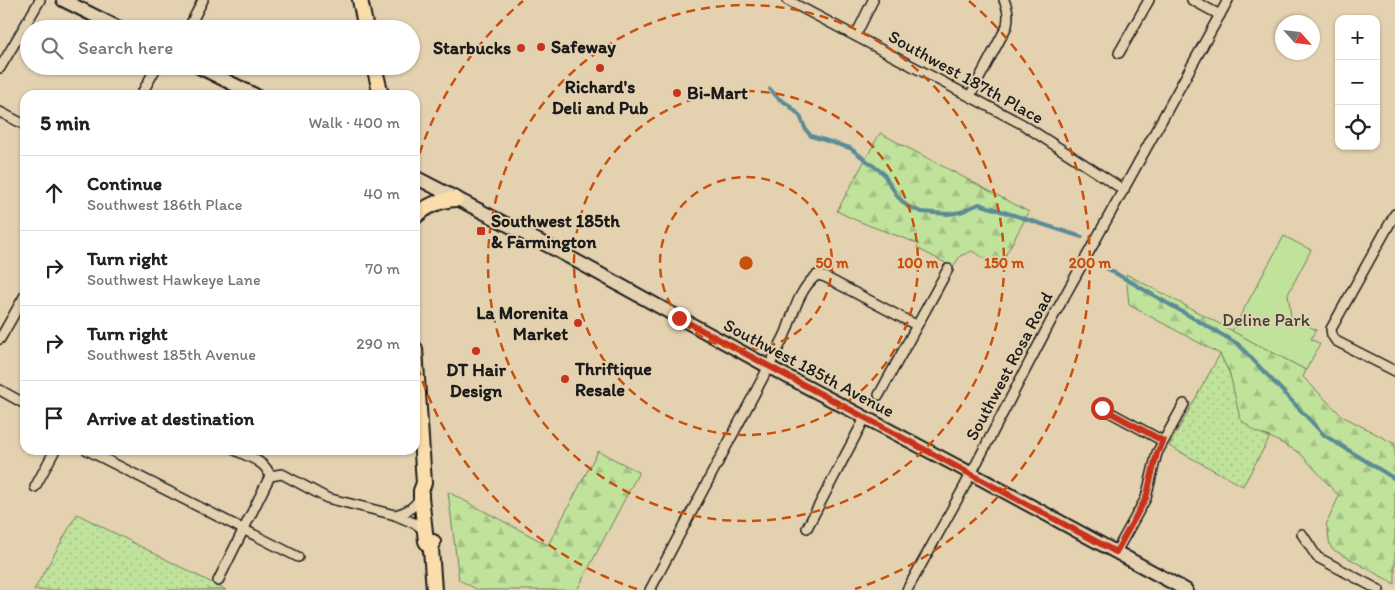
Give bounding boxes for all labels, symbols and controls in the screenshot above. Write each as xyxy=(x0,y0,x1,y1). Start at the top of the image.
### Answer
north arrow xyxy=(1275,15,1320,60)
map controls xyxy=(1335,15,1380,150)
button: + xyxy=(1335,15,1380,60)
search box xyxy=(20,20,420,75)
street label: Southwest 187th Place xyxy=(884,25,1048,129)
icon: search xyxy=(38,34,66,62)
text: Search here xyxy=(78,36,173,59)
place label: Safeway xyxy=(551,36,616,58)
place label: Starbucks xyxy=(433,37,511,59)
marker: Safeway xyxy=(535,41,547,53)
marker: Starbucks xyxy=(515,42,527,54)
button: − xyxy=(1335,60,1380,105)
marker: Richard's Deli and Pub xyxy=(594,62,606,74)
place label: Richard's Deli and Pub xyxy=(552,76,648,119)
place label: Bi-Mart xyxy=(687,82,748,104)
marker: Bi-Mart xyxy=(671,87,683,99)
button: locate xyxy=(1335,105,1380,150)
text: 5 min xyxy=(40,110,90,135)
text: Walk · 400 m xyxy=(308,113,400,132)
text: Continue xyxy=(87,172,162,195)
icon: ahead xyxy=(40,179,68,207)
text: 40 m xyxy=(363,184,400,203)
text: Southwest 186th Place xyxy=(87,195,242,214)
place label: Southwest 185th & Farmington xyxy=(491,210,620,253)
marker: Southwest 185th & Farmington xyxy=(475,225,487,237)
text: Turn right xyxy=(87,247,168,270)
icon: right xyxy=(40,254,68,282)
centre of rings xyxy=(737,254,755,272)
text: 50 m xyxy=(815,254,849,272)
text: 100 m xyxy=(897,254,939,272)
text: 150 m xyxy=(984,254,1024,272)
text: 200 m xyxy=(1069,254,1112,272)
text: 70 m xyxy=(365,259,400,278)
text: Southwest Hawkeye Lane xyxy=(87,270,261,289)
street label: Southwest Rosa Road xyxy=(960,288,1058,444)
place label: La Morenita Market xyxy=(476,302,568,345)
route end xyxy=(668,307,691,330)
park label: Deline Park xyxy=(1222,309,1311,331)
street label: Southwest 185th Avenue xyxy=(720,314,898,422)
marker: La Morenita Market xyxy=(572,317,584,329)
text: Turn right xyxy=(87,322,168,345)
icon: right xyxy=(40,329,68,357)
text: 290 m xyxy=(356,334,400,353)
text: Southwest 185th Avenue xyxy=(87,345,256,364)
marker: DT Hair Design xyxy=(470,345,482,357)
place label: Thriftique Resale xyxy=(574,358,652,401)
place label: DT Hair Design xyxy=(446,359,507,402)
marker: Thriftique Resale xyxy=(559,373,571,385)
route start xyxy=(1091,397,1114,420)
icon: arrive xyxy=(40,404,68,432)
text: Arrive at destination xyxy=(87,407,254,430)

